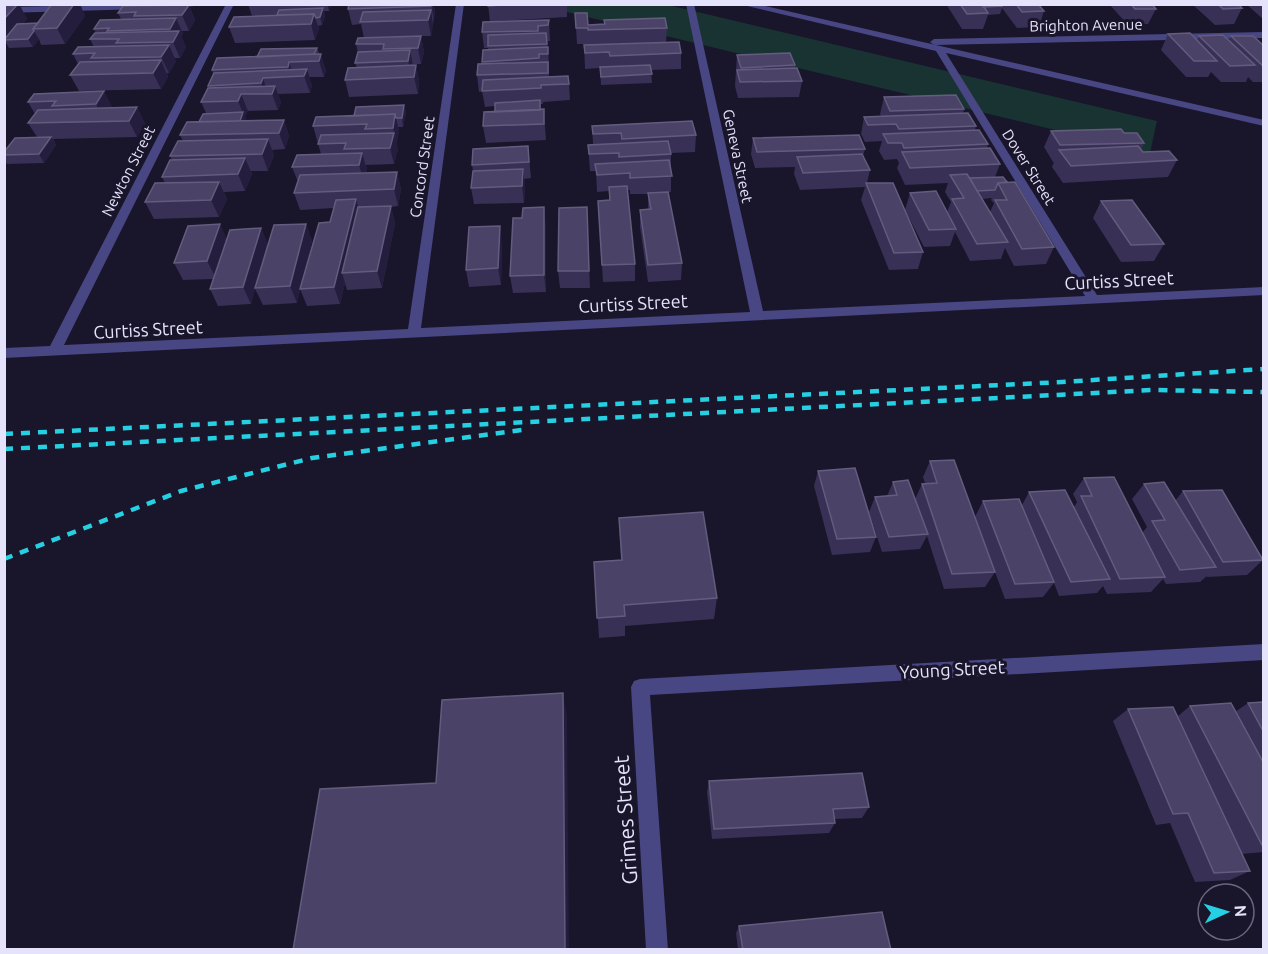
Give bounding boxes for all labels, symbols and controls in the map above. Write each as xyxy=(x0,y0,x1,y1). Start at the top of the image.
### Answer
street label: Brighton Avenue xyxy=(1029,16,1143,34)
street label: Geneva Street xyxy=(720,108,756,205)
street label: Concord Street xyxy=(406,115,438,219)
street label: Newton Street xyxy=(98,123,158,219)
street label: Dover Street xyxy=(999,126,1059,208)
street label: Curtiss Street xyxy=(1064,267,1174,293)
street label: Curtiss Street xyxy=(578,290,688,316)
street label: Curtiss Street xyxy=(93,316,203,342)
street label: Young Street xyxy=(899,656,1005,682)
street label: Grimes Street xyxy=(609,755,641,885)
north arrow xyxy=(1196,882,1256,942)
text: N xyxy=(1232,904,1250,918)

